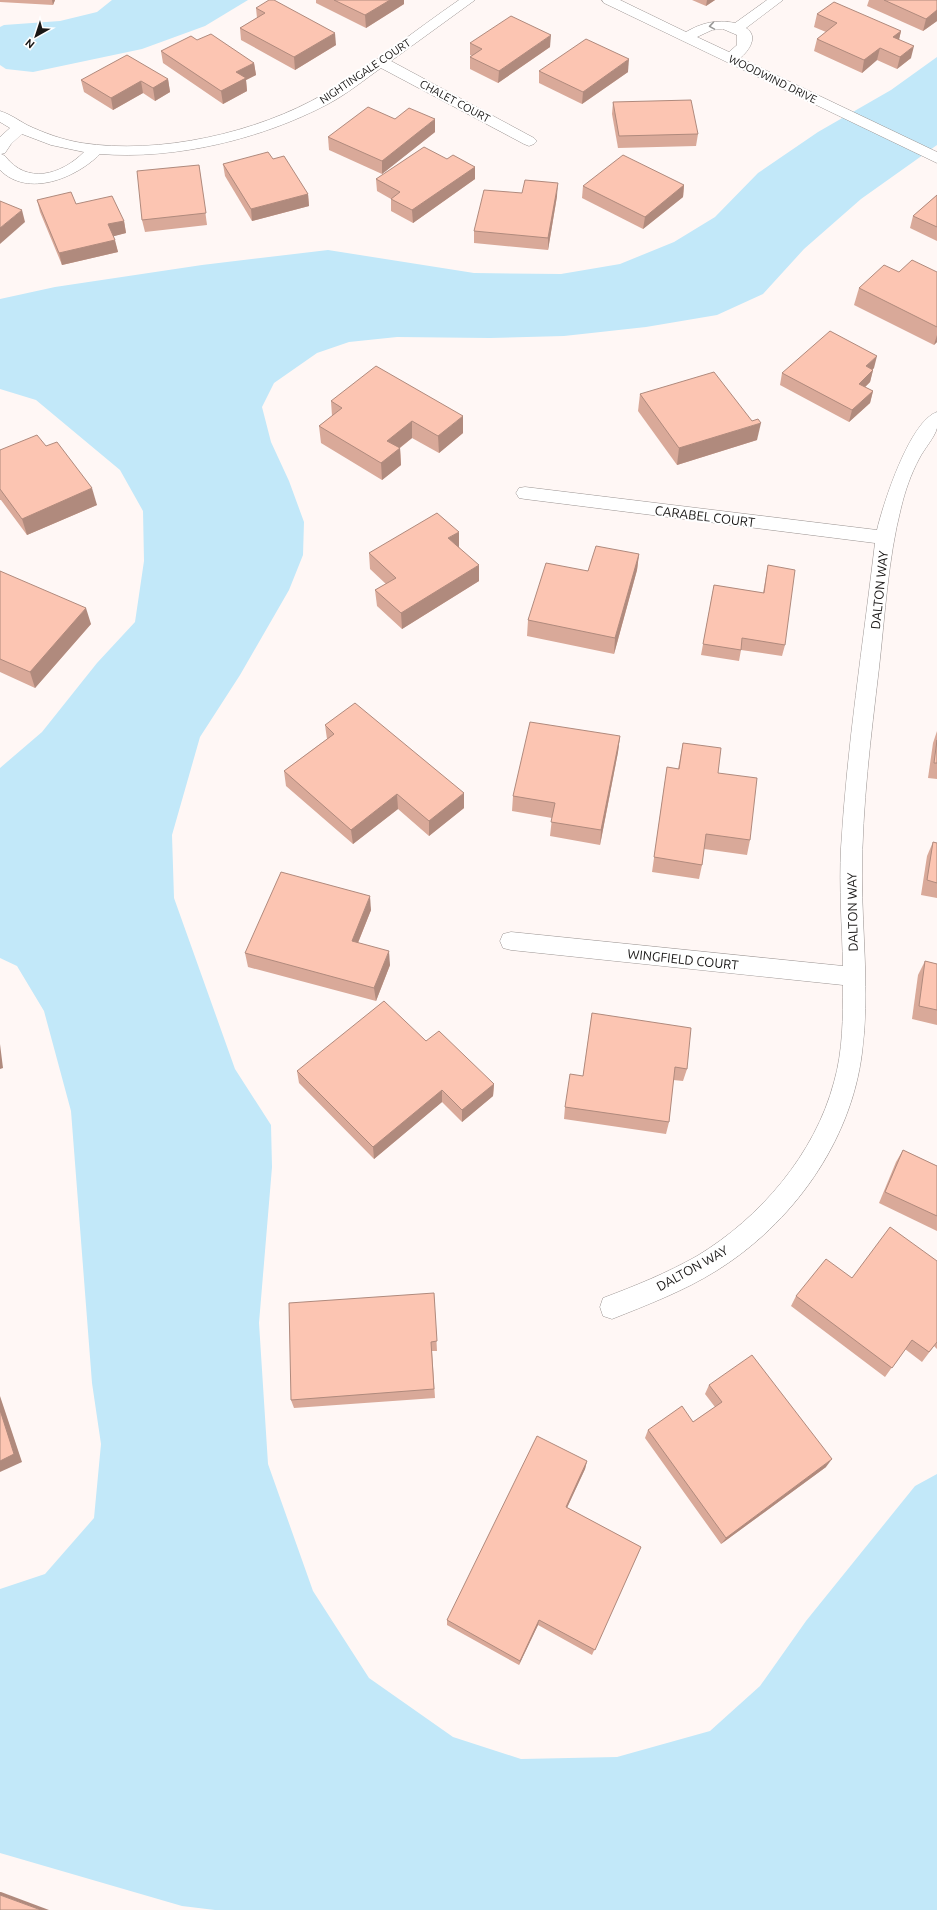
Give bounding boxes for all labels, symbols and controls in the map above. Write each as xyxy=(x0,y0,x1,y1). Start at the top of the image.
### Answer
north arrow xyxy=(16,16,56,56)
one-way arrow xyxy=(709,21,715,30)
street label: NIGHTINGALE COURT xyxy=(317,36,413,106)
text: N xyxy=(23,37,37,51)
street label: WOODWIND DRIVE xyxy=(727,52,819,106)
street label: CHALET COURT xyxy=(418,77,492,125)
street label: CARABEL COURT xyxy=(654,503,756,529)
street label: DALTON WAY xyxy=(868,549,890,630)
street label: DALTON WAY xyxy=(844,872,860,952)
street label: WINGFIELD COURT xyxy=(627,946,739,972)
street label: DALTON WAY xyxy=(654,1242,730,1293)

